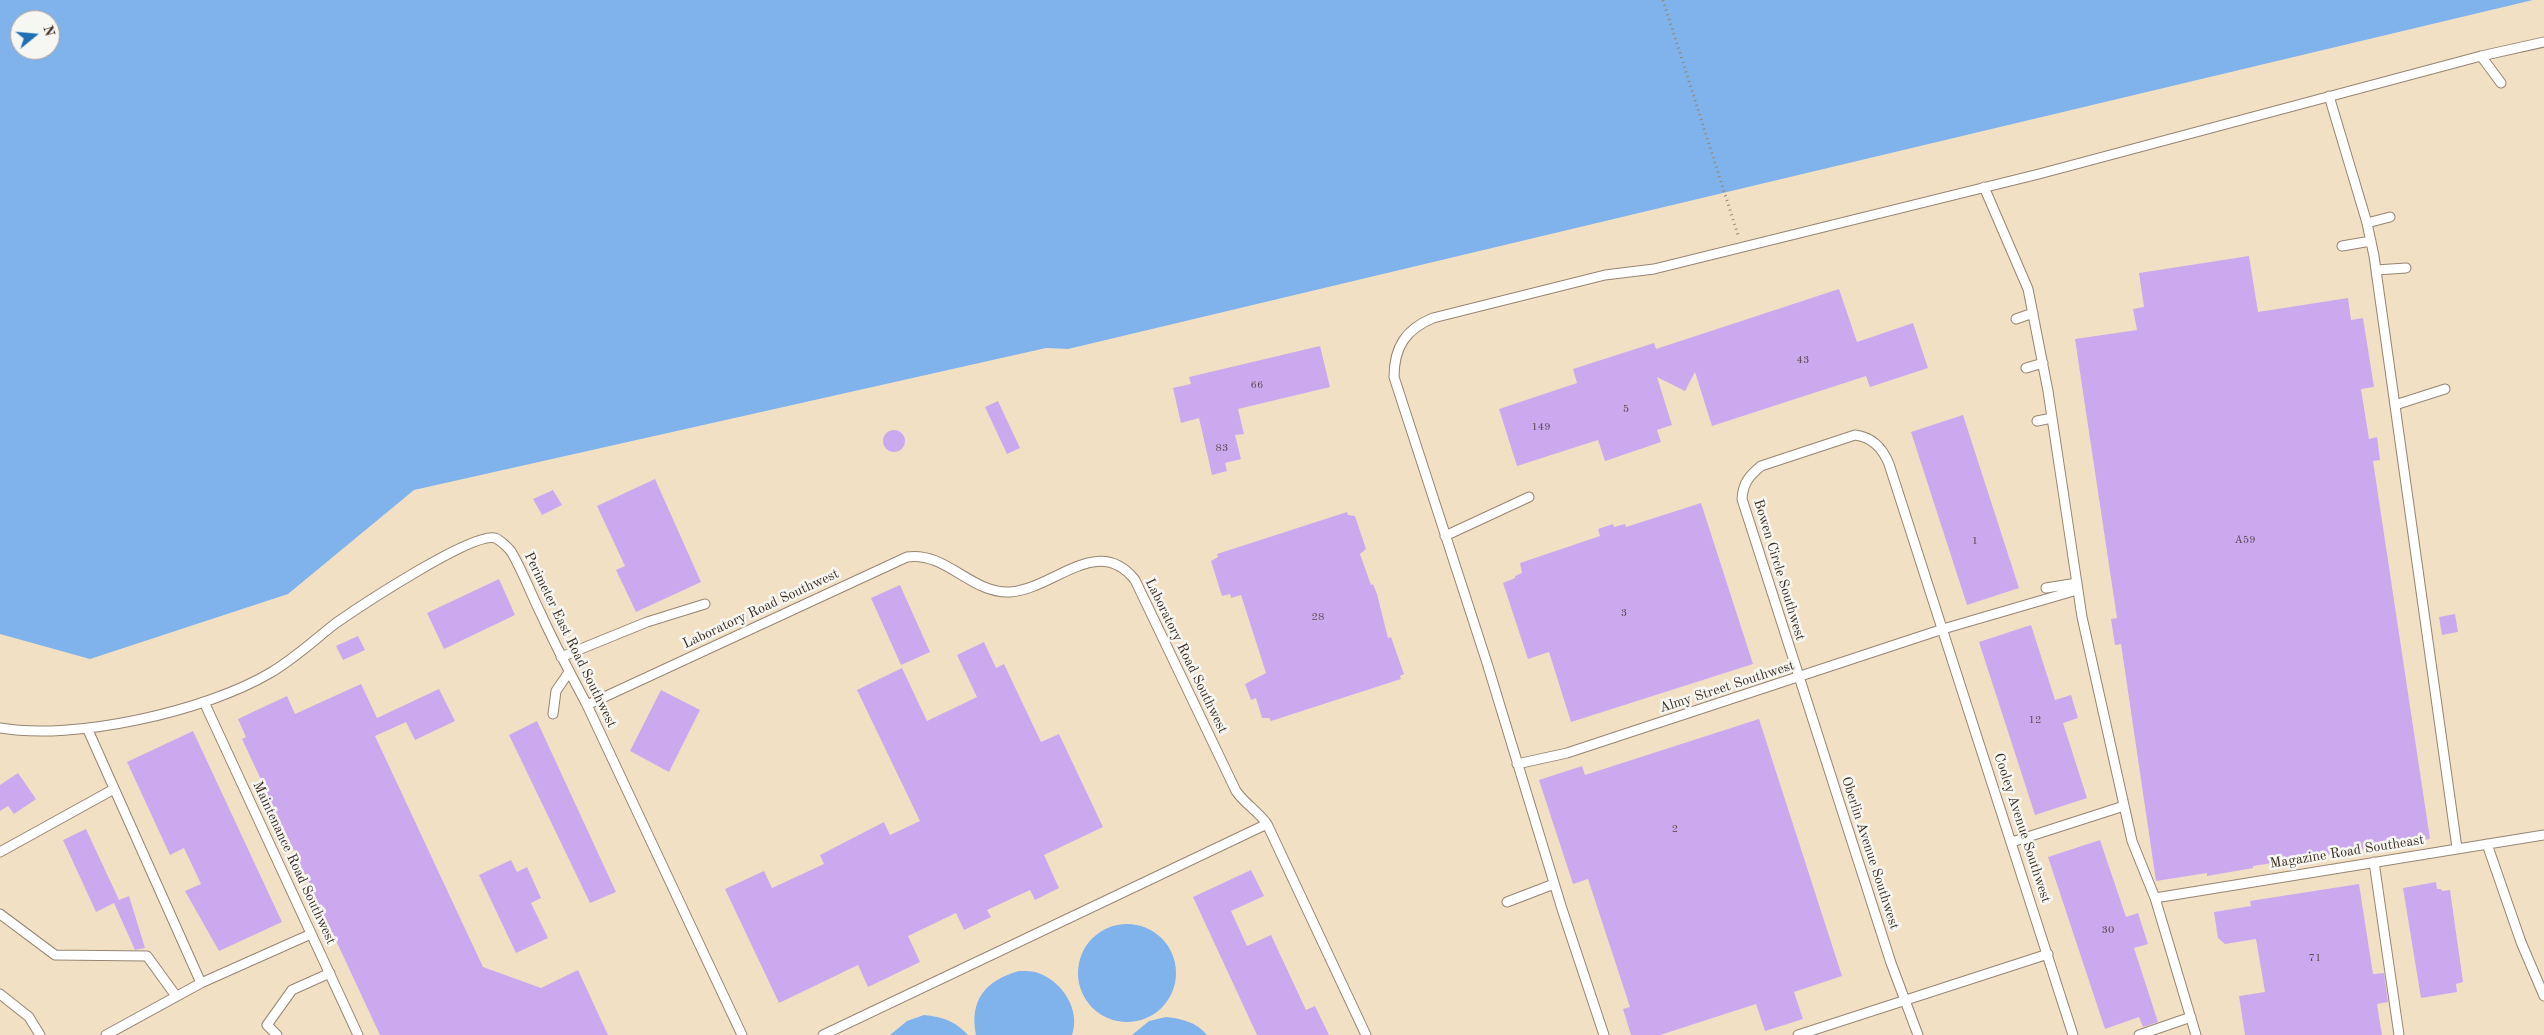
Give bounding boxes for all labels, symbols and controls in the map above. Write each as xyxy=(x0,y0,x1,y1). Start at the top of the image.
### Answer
north arrow xyxy=(10,10,60,60)
text: N xyxy=(40,24,57,38)
house number: 43 xyxy=(1797,353,1809,367)
house number: 66 xyxy=(1251,378,1263,392)
house number: 5 xyxy=(1623,402,1629,416)
house number: 149 xyxy=(1531,420,1551,434)
house number: 83 xyxy=(1216,441,1228,455)
street label: Bowen Circle Southwest xyxy=(1749,497,1809,643)
house number: A59 xyxy=(2234,533,2256,547)
house number: 1 xyxy=(1972,534,1978,548)
street label: Perimeter East Road Southwest xyxy=(520,550,620,730)
street label: Laboratory Road Southwest xyxy=(680,565,842,653)
street label: Laboratory Road Southwest xyxy=(1141,576,1231,736)
house number: 3 xyxy=(1621,606,1627,620)
house number: 28 xyxy=(1312,610,1324,624)
street label: Almy Street Southwest xyxy=(1657,657,1797,717)
house number: 12 xyxy=(2029,713,2041,727)
street label: Cooley Avenue Southwest xyxy=(1990,751,2054,905)
street label: Oberlin Avenue Southwest xyxy=(1837,774,1903,932)
street label: Maintenance Road Southwest xyxy=(249,779,339,947)
house number: 2 xyxy=(1672,822,1678,836)
street label: Magazine Road Southeast xyxy=(2269,831,2425,873)
house number: 30 xyxy=(2102,923,2114,937)
house number: 71 xyxy=(2309,951,2321,965)

